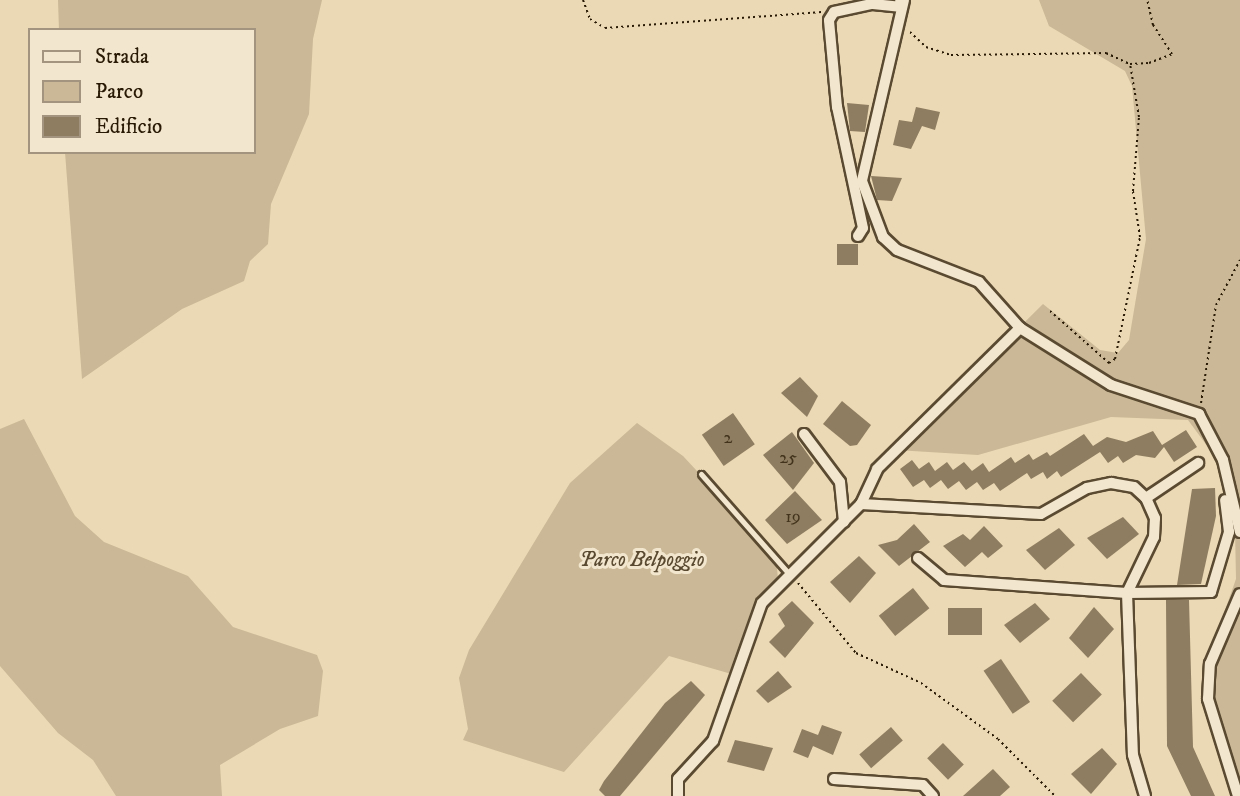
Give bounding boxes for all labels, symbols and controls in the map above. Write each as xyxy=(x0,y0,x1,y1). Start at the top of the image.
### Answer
legend xyxy=(28,28,256,154)
text: Strada xyxy=(95,44,149,70)
text: Parco xyxy=(95,79,143,105)
text: Edificio xyxy=(95,114,162,140)
house number: 2 xyxy=(724,427,732,449)
house number: 25 xyxy=(779,447,797,469)
house number: 19 xyxy=(785,506,801,528)
park label: Parco Belpoggio xyxy=(580,547,704,573)

